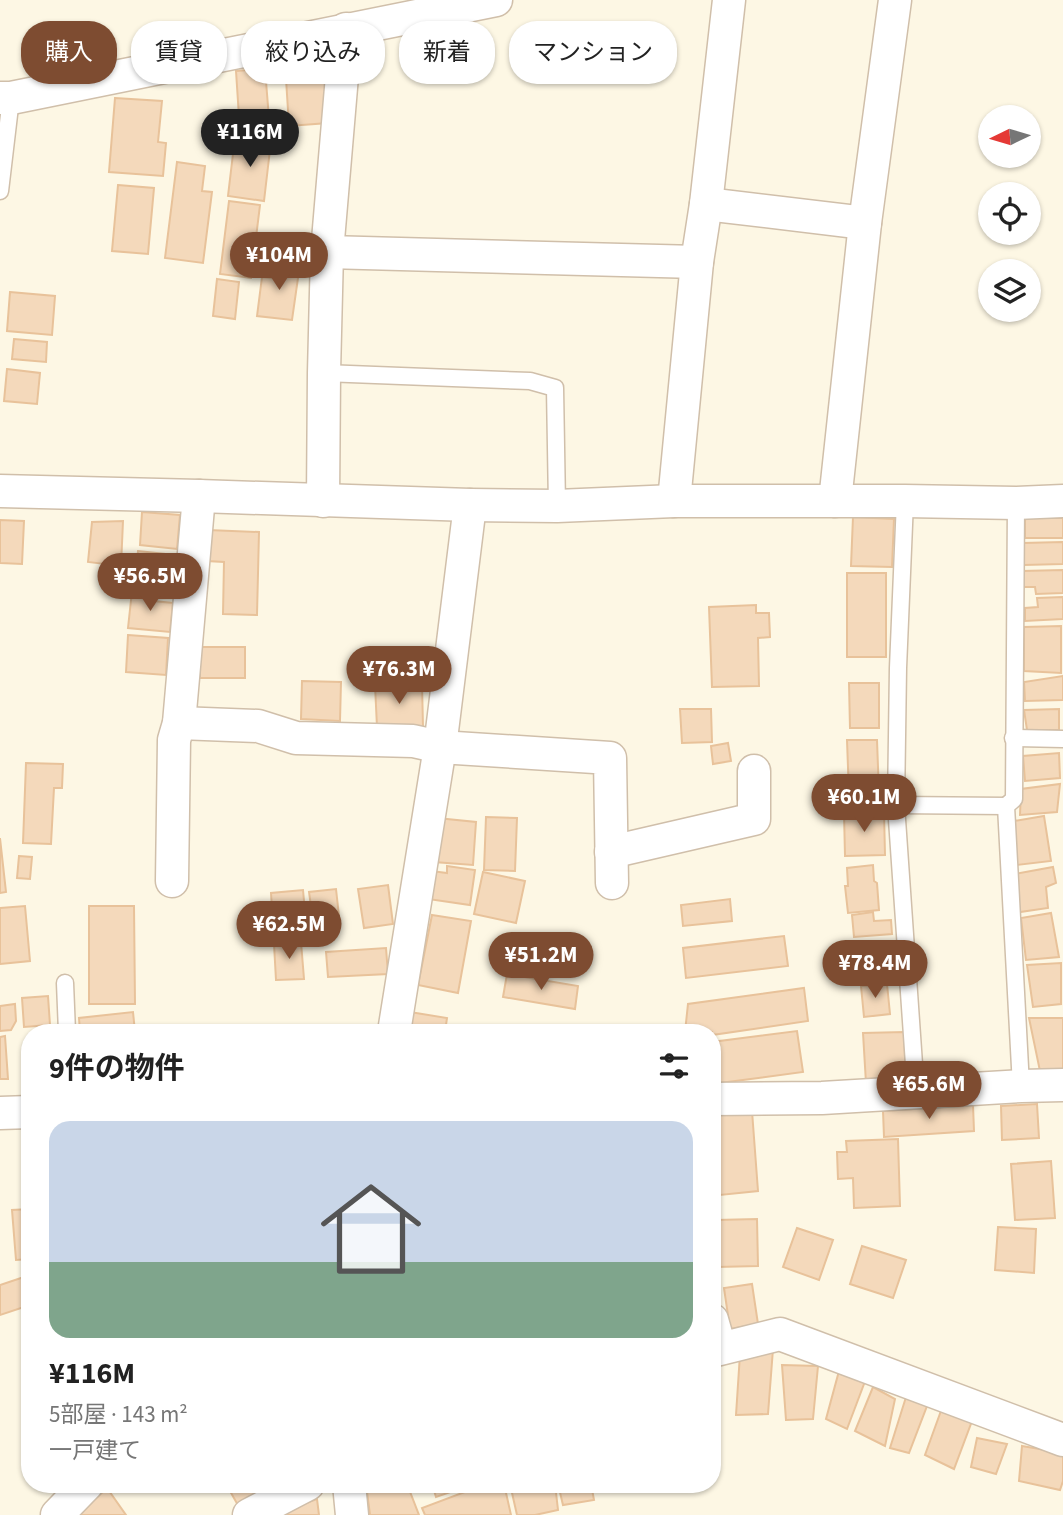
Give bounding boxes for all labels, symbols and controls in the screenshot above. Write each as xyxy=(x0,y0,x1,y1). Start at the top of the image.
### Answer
chip: 購入 xyxy=(21,21,117,84)
chip: 賃貸 xyxy=(131,21,227,84)
chip: 絞り込み xyxy=(241,21,385,84)
chip: 新着 xyxy=(399,21,495,84)
chip: マンション xyxy=(509,21,677,84)
north arrow xyxy=(978,105,1041,168)
map controls xyxy=(978,105,1041,322)
pin: ¥116M xyxy=(201,110,299,169)
text: ¥116M xyxy=(217,115,283,148)
button: locate xyxy=(978,182,1041,245)
pin: ¥104M xyxy=(230,232,328,292)
text: ¥104M xyxy=(246,238,312,271)
button: layers xyxy=(978,259,1041,322)
pin: ¥56.5M xyxy=(93,554,207,613)
text: ¥56.5M xyxy=(113,559,187,592)
pin: ¥76.3M xyxy=(342,646,456,706)
text: ¥76.3M xyxy=(362,652,436,685)
pin: ¥60.1M xyxy=(807,774,921,834)
text: ¥60.1M xyxy=(827,780,901,813)
pin: ¥62.5M xyxy=(232,902,346,961)
text: ¥62.5M xyxy=(252,907,326,940)
pin: ¥51.2M xyxy=(484,932,598,992)
text: ¥51.2M xyxy=(504,938,578,971)
pin: ¥78.4M xyxy=(818,940,932,1000)
text: ¥78.4M xyxy=(838,946,912,979)
text: 9件の物件 xyxy=(49,1047,185,1090)
icon: filters xyxy=(655,1047,693,1085)
pin: ¥65.6M xyxy=(872,1062,986,1121)
text: ¥65.6M xyxy=(892,1067,966,1100)
icon: home xyxy=(308,1166,434,1292)
text: ¥116M xyxy=(49,1352,135,1395)
text: 5部屋 · 143 m² xyxy=(49,1398,188,1431)
text: 一戸建て xyxy=(49,1434,141,1467)

